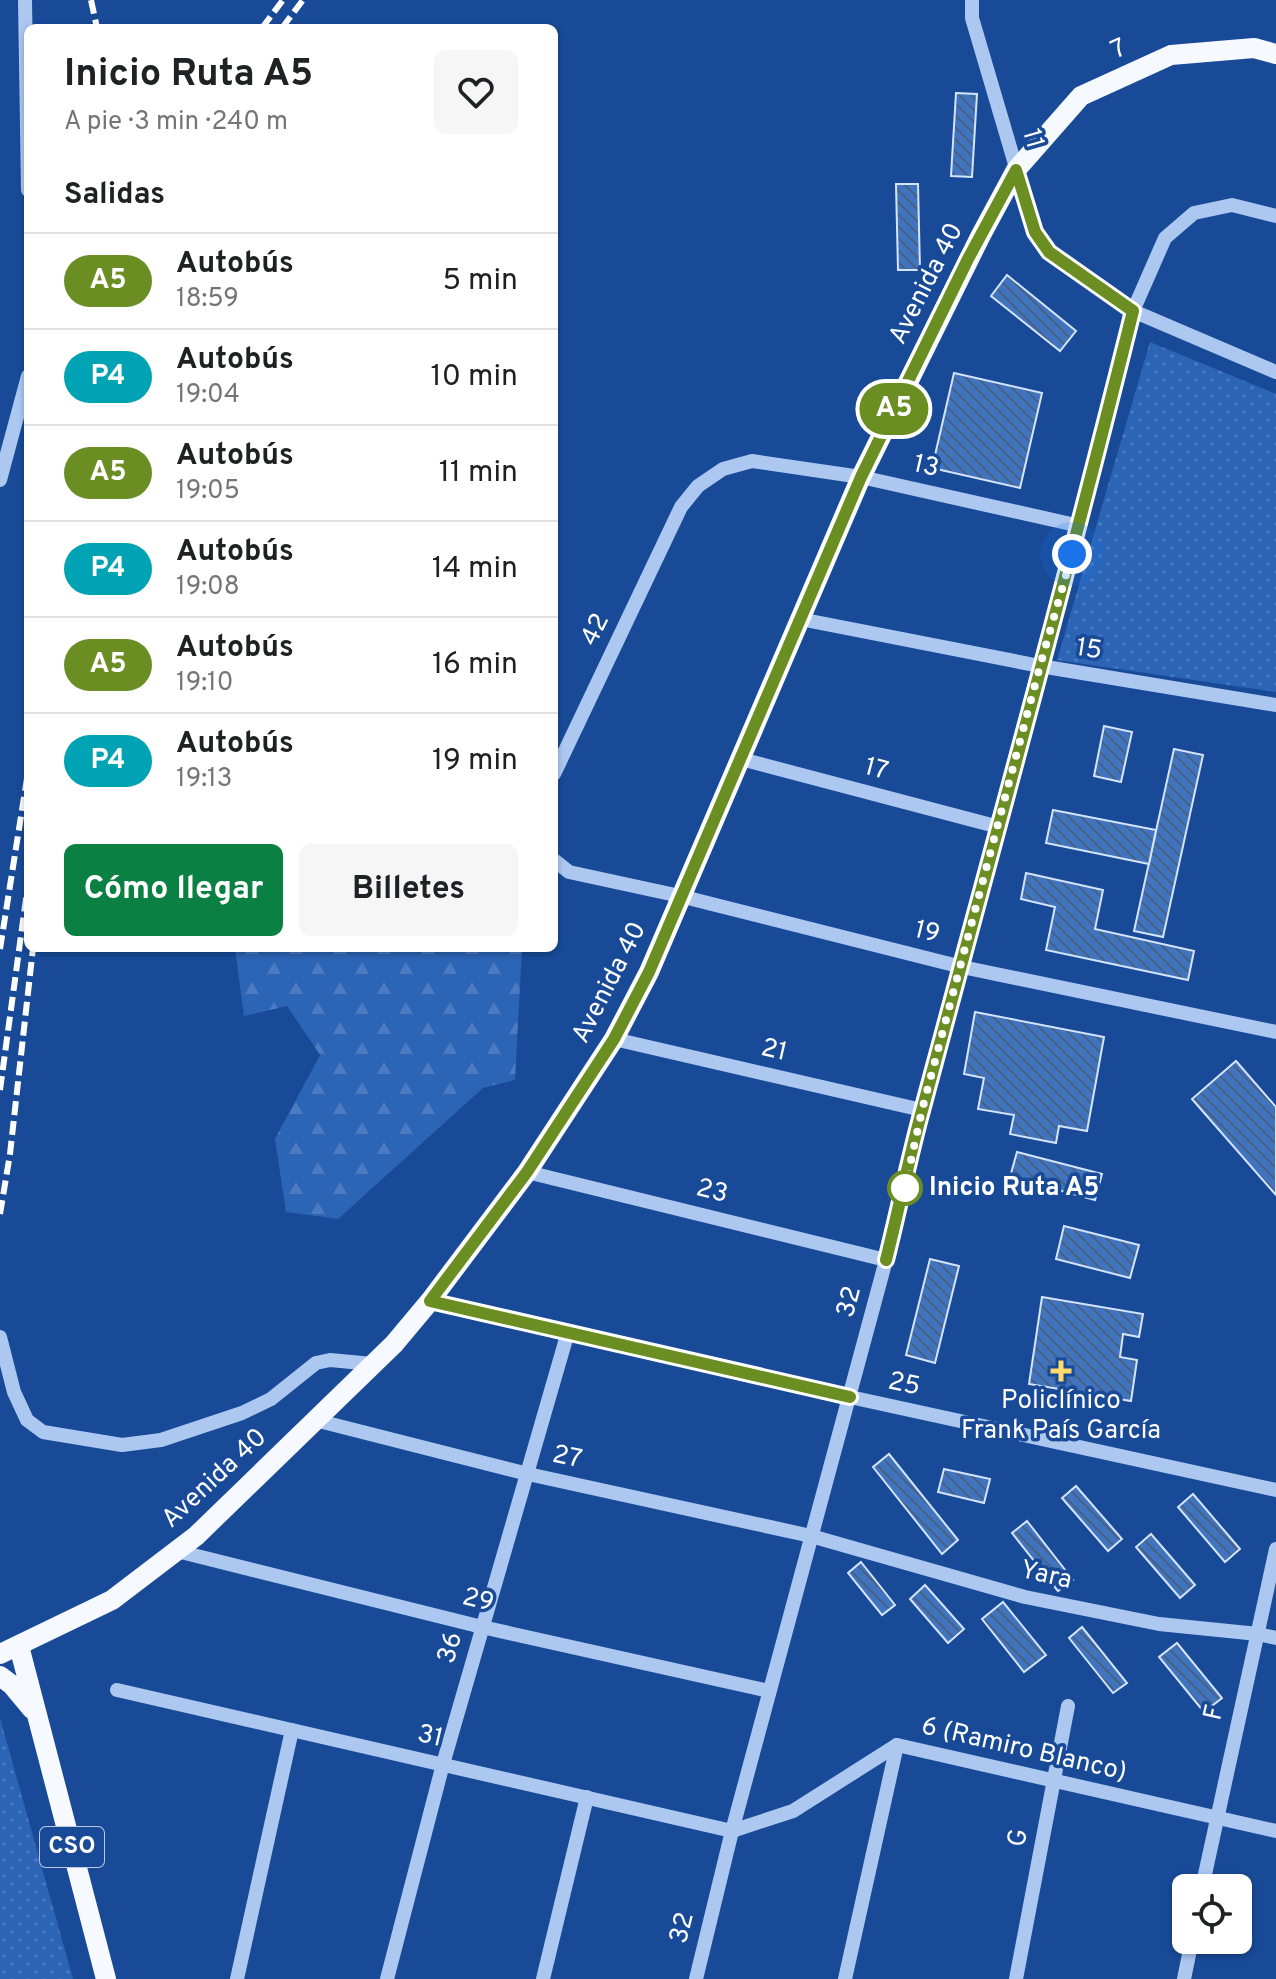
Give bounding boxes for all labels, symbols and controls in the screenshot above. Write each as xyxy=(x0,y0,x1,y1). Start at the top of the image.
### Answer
street label: 7 xyxy=(1106,32,1132,68)
button: heart xyxy=(434,50,518,134)
text: Inicio Ruta A5 xyxy=(64,51,313,100)
text: A pie · 3 min · 240 m xyxy=(64,106,288,139)
street label: 11 xyxy=(1013,125,1051,153)
text: Salidas xyxy=(64,177,165,214)
street label: Avenida 40 xyxy=(882,218,972,350)
text: Autobús xyxy=(176,246,294,283)
text: A5 xyxy=(89,263,127,299)
text: 5 min xyxy=(442,263,518,300)
text: 18:59 xyxy=(176,283,239,316)
text: Autobús xyxy=(176,342,294,379)
text: P4 xyxy=(90,359,126,395)
text: 10 min xyxy=(431,359,518,396)
text: 19:04 xyxy=(176,379,240,412)
line badge: A5 xyxy=(858,383,930,435)
text: A5 xyxy=(875,391,913,427)
text: Autobús xyxy=(176,438,294,475)
street label: 13 xyxy=(910,448,942,486)
text: A5 xyxy=(89,455,127,491)
text: 11 min xyxy=(439,455,518,492)
text: 19:05 xyxy=(176,475,240,508)
text: Autobús xyxy=(176,534,294,571)
your location xyxy=(1052,534,1092,574)
text: P4 xyxy=(90,551,126,587)
text: 14 min xyxy=(432,551,518,588)
text: 19:08 xyxy=(176,571,240,604)
street label: 42 xyxy=(574,608,618,652)
text: Autobús xyxy=(176,630,294,667)
street label: 15 xyxy=(1074,632,1104,668)
text: A5 xyxy=(89,647,127,683)
text: 16 min xyxy=(432,647,518,684)
text: 19:10 xyxy=(176,667,233,700)
text: Autobús xyxy=(176,726,294,763)
text: P4 xyxy=(90,743,126,779)
text: 19 min xyxy=(432,743,518,780)
street label: 17 xyxy=(861,751,891,789)
text: 19:13 xyxy=(176,763,232,796)
button: Cómo llegar xyxy=(64,844,283,936)
button: Billetes xyxy=(299,844,518,936)
street label: 19 xyxy=(911,914,943,952)
street label: Avenida 40 xyxy=(565,917,655,1049)
street label: 21 xyxy=(758,1032,790,1070)
marker: Inicio Ruta A5 xyxy=(888,1171,922,1205)
street label: 23 xyxy=(693,1172,731,1212)
place label: Inicio Ruta A5 xyxy=(929,1172,1100,1205)
street label: 32 xyxy=(830,1283,870,1321)
marker: Policlínico Frank País García xyxy=(1050,1360,1072,1382)
street label: 25 xyxy=(885,1366,923,1404)
place label: Policlínico Frank País García xyxy=(961,1385,1161,1448)
street label: Avenida 40 xyxy=(155,1422,275,1536)
street label: 27 xyxy=(549,1439,585,1477)
street label: Yara xyxy=(1017,1554,1075,1598)
street label: 29 xyxy=(459,1581,497,1621)
street label: 36 xyxy=(431,1628,471,1668)
street label: F xyxy=(1197,1702,1233,1724)
street label: 6 (Ramiro Blanco) xyxy=(918,1710,1130,1790)
street label: 31 xyxy=(414,1718,446,1756)
street label: G xyxy=(1001,1826,1037,1850)
road number: CSO xyxy=(40,1827,104,1867)
map controls xyxy=(1172,1874,1252,1954)
button: locate xyxy=(1172,1874,1252,1954)
street label: 32 xyxy=(663,1909,703,1947)

